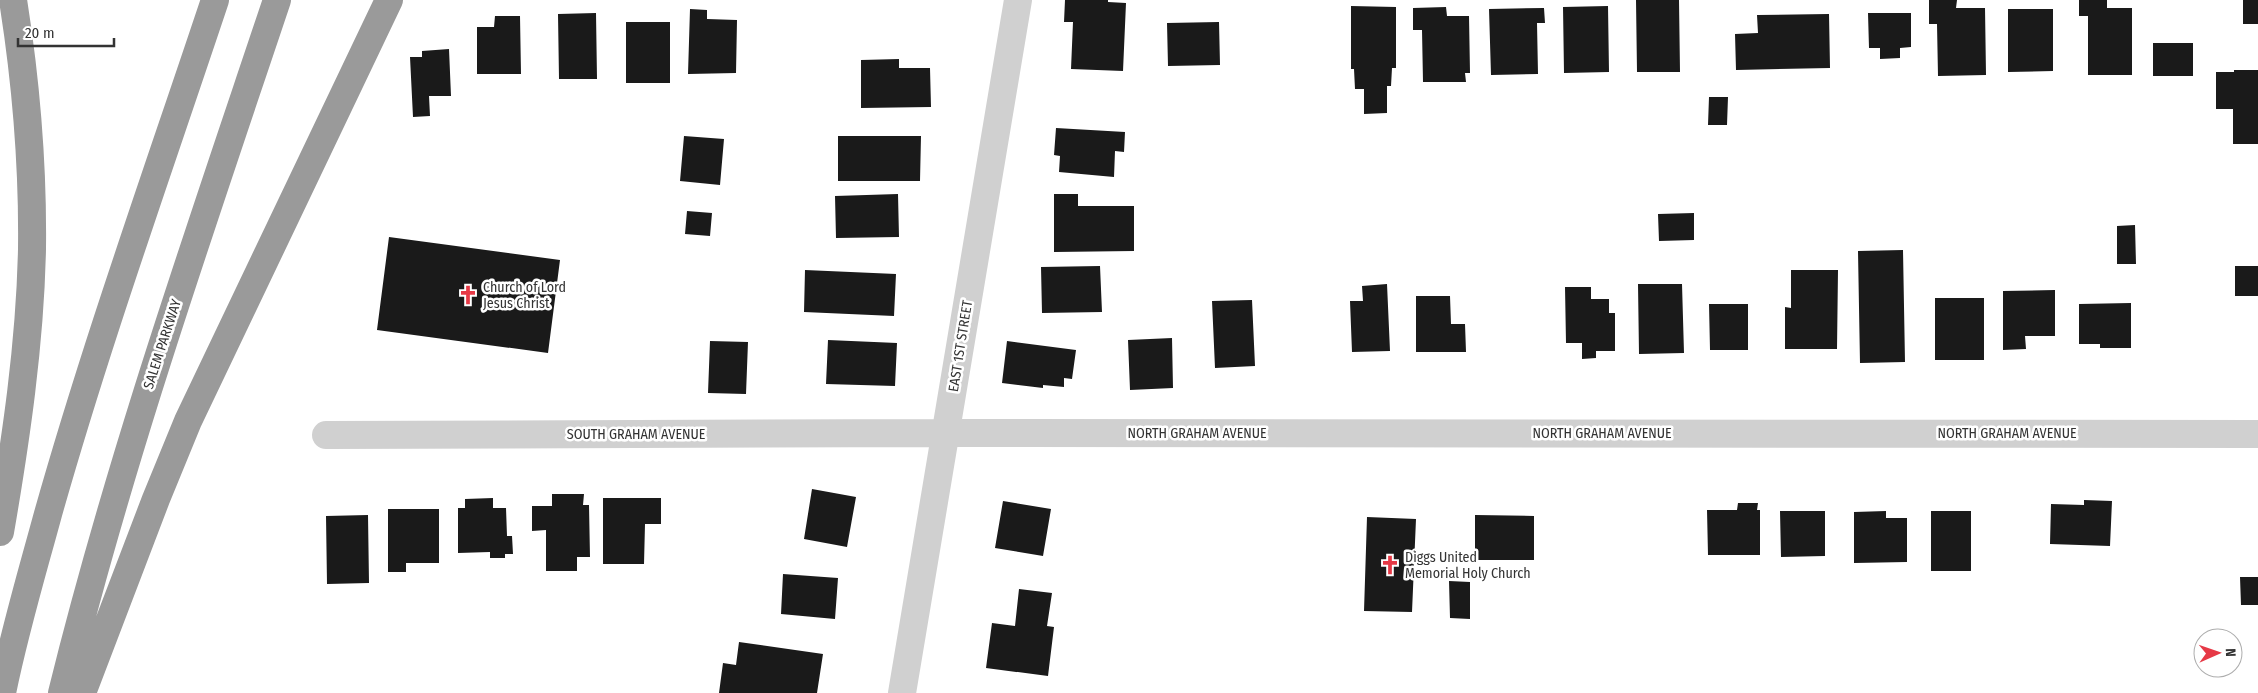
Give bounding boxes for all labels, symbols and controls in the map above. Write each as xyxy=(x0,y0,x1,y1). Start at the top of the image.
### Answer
scale bar xyxy=(18,15,114,47)
text: 20 m xyxy=(25,24,55,42)
place label: Church of Lord Jesus Christ xyxy=(483,279,566,312)
church icon: Church of Lord Jesus Christ xyxy=(457,284,479,306)
street label: SALEM PARKWAY xyxy=(140,297,185,391)
street label: EAST 1ST STREET xyxy=(945,299,976,393)
street label: NORTH GRAHAM AVENUE xyxy=(1127,425,1267,442)
street label: NORTH GRAHAM AVENUE xyxy=(1532,425,1672,442)
street label: NORTH GRAHAM AVENUE xyxy=(1937,425,2077,442)
street label: SOUTH GRAHAM AVENUE xyxy=(567,426,706,443)
place label: Diggs United Memorial Holy Church xyxy=(1405,549,1531,582)
church icon: Diggs United Memorial Holy Church xyxy=(1379,554,1401,576)
north arrow xyxy=(2193,628,2243,678)
text: N xyxy=(2222,648,2239,657)

